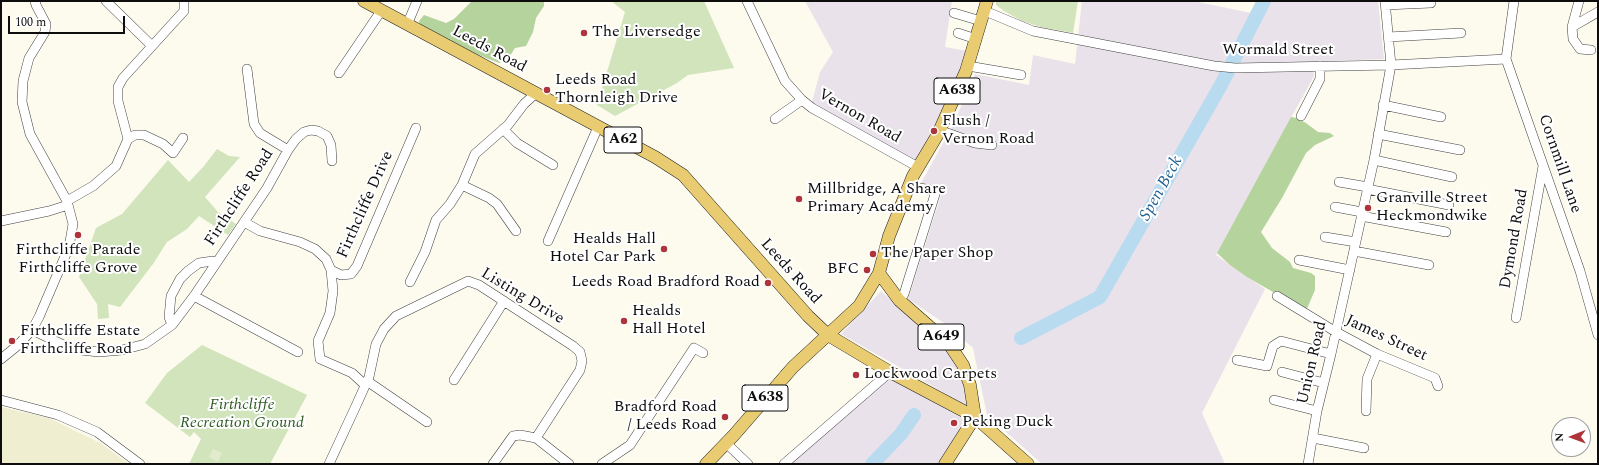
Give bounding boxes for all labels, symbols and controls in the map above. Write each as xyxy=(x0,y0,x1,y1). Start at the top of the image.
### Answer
scale bar xyxy=(10,8,127,34)
text: 100 m xyxy=(15,13,46,32)
street label: Leeds Road xyxy=(449,22,529,78)
place label: The Liversedge xyxy=(592,23,701,43)
marker: The Liversedge xyxy=(579,28,589,38)
street label: Wormald Street xyxy=(1222,41,1334,61)
place label: Leeds Road Thornleigh Drive xyxy=(555,71,678,109)
road number: A638 xyxy=(934,78,980,104)
marker: Leeds Road Thornleigh Drive xyxy=(542,85,552,95)
street label: Vernon Road xyxy=(814,86,904,148)
place label: Flush / Vernon Road xyxy=(942,112,1034,150)
street label: Cornmill Lane xyxy=(1533,112,1585,216)
marker: Flush / Vernon Road xyxy=(929,126,939,136)
road number: A62 xyxy=(604,127,642,153)
street label: Firthcliffe Road xyxy=(201,146,279,250)
street label: Firthcliffe Drive xyxy=(334,148,398,262)
water label: Spen Beck xyxy=(1136,153,1188,225)
place label: Millbridge, A Share Primary Academy xyxy=(807,180,946,218)
street label: Dymond Road xyxy=(1497,188,1533,290)
place label: Granville Street Heckmondwike xyxy=(1376,189,1488,227)
marker: Millbridge, A Share Primary Academy xyxy=(794,194,804,204)
marker: Granville Street Heckmondwike xyxy=(1363,203,1373,213)
marker: Firthcliffe Parade Firthcliffe Grove xyxy=(73,230,83,240)
place label: Healds Hall Hotel Car Park xyxy=(550,230,656,268)
street label: Leeds Road xyxy=(756,235,824,309)
place label: Firthcliffe Parade Firthcliffe Grove xyxy=(16,241,140,279)
marker: Healds Hall Hotel Car Park xyxy=(659,244,669,254)
place label: The Paper Shop xyxy=(881,244,993,264)
marker: The Paper Shop xyxy=(868,249,878,259)
place label: BFC xyxy=(827,260,859,280)
street label: Listing Drive xyxy=(477,265,567,329)
marker: BFC xyxy=(862,265,872,275)
place label: Leeds Road Bradford Road xyxy=(571,273,760,293)
marker: Leeds Road Bradford Road xyxy=(763,278,773,288)
place label: Healds Hall Hotel xyxy=(632,302,706,340)
street label: James Street xyxy=(1342,312,1430,366)
marker: Healds Hall Hotel xyxy=(619,316,629,326)
street label: Union Road xyxy=(1294,319,1332,407)
place label: Firthcliffe Estate Firthcliffe Road xyxy=(20,322,140,360)
road number: A649 xyxy=(918,324,964,350)
marker: Firthcliffe Estate Firthcliffe Road xyxy=(7,336,17,346)
place label: Lockwood Carpets xyxy=(864,365,997,385)
marker: Lockwood Carpets xyxy=(851,370,861,380)
road number: A638 xyxy=(742,385,788,411)
park label: Firthcliffe Recreation Ground xyxy=(180,396,304,434)
place label: Bradford Road / Leeds Road xyxy=(614,398,717,436)
marker: Bradford Road / Leeds Road xyxy=(720,412,730,422)
place label: Peking Duck xyxy=(962,413,1053,433)
north arrow xyxy=(1551,417,1591,457)
marker: Peking Duck xyxy=(949,418,959,428)
text: N xyxy=(1551,433,1568,442)

